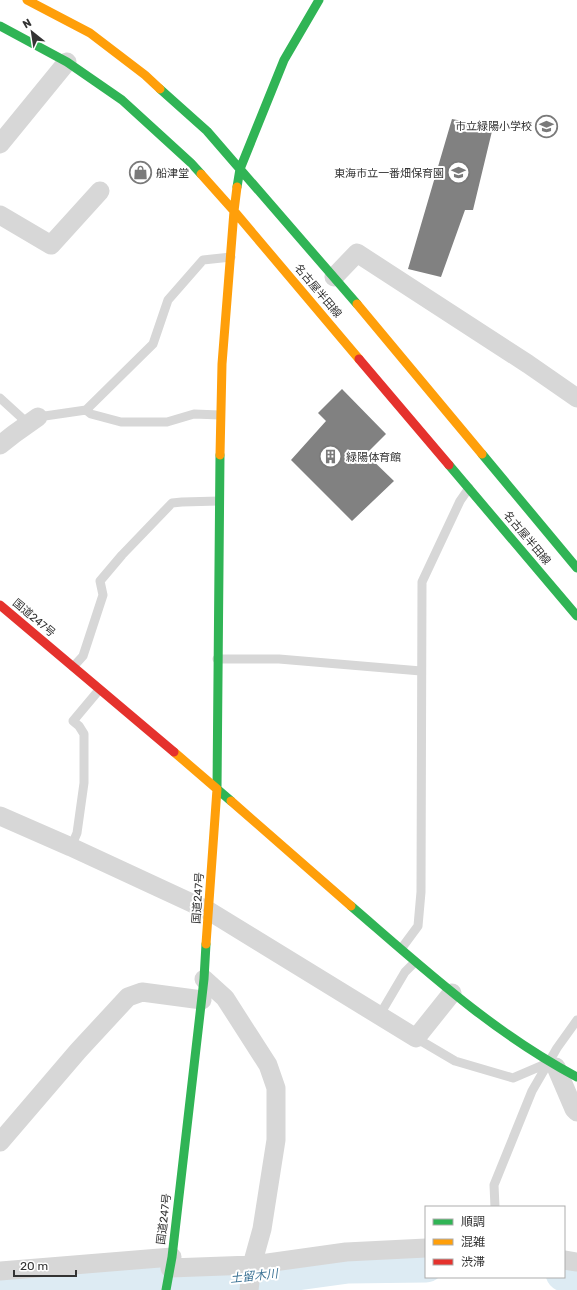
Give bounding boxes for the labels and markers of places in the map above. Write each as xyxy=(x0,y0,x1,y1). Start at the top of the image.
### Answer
school or university icon: 市立緑陽小学校 xyxy=(534,113,560,139)
place label: 市立緑陽小学校 xyxy=(455,120,532,133)
shop icon: 船津堂 xyxy=(127,160,153,186)
school or university icon: 東海市立一番畑保育園 xyxy=(446,160,472,186)
place label: 船津堂 xyxy=(156,167,189,180)
place label: 東海市立一番畑保育園 xyxy=(334,167,444,180)
building icon: 緑陽体育館 xyxy=(318,444,344,470)
place label: 緑陽体育館 xyxy=(346,451,401,464)

